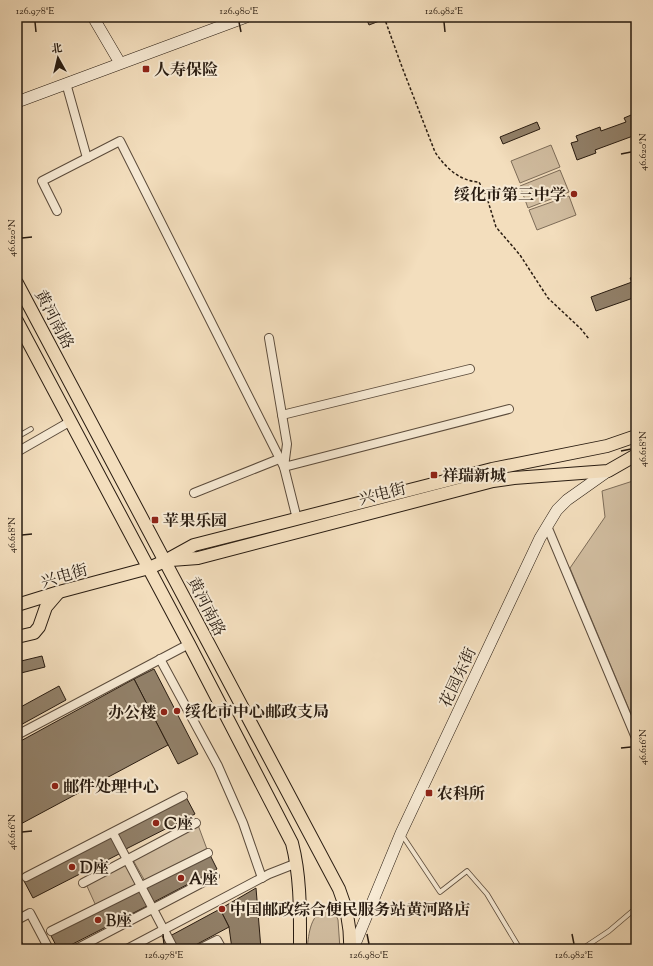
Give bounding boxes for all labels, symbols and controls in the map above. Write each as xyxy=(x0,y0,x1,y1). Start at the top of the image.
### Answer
text: 126.978°E xyxy=(16,4,54,19)
text: 126.980°E xyxy=(220,4,258,19)
text: 126.982°E xyxy=(425,4,463,19)
north arrow xyxy=(38,38,78,78)
text: 北 xyxy=(50,40,63,58)
place label: 人寿保险 xyxy=(154,60,218,83)
marker: 人寿保险 xyxy=(141,64,151,74)
text: 46.620°N xyxy=(636,133,651,171)
place label: 绥化市第三中学 xyxy=(454,185,566,208)
marker: 绥化市第三中学 xyxy=(569,189,579,199)
text: 46.620°N xyxy=(5,219,20,257)
street label: 黄河南路 xyxy=(28,287,78,354)
text: 46.618°N xyxy=(636,431,651,467)
place label: 祥瑞新城 xyxy=(442,466,506,489)
marker: 祥瑞新城 xyxy=(429,470,439,480)
street label: 兴电街 xyxy=(357,478,409,512)
place label: 苹果乐园 xyxy=(163,511,227,534)
marker: 苹果乐园 xyxy=(150,515,160,525)
text: 46.618°N xyxy=(5,517,20,553)
street label: 兴电街 xyxy=(38,560,91,595)
street label: 黄河南路 xyxy=(180,573,230,641)
street label: 花园东街 xyxy=(435,644,483,712)
place label: 绥化市中心邮政支局 xyxy=(185,702,329,725)
place label: 办公楼 xyxy=(108,703,156,726)
marker: 绥化市中心邮政支局 xyxy=(172,706,182,716)
marker: 办公楼 xyxy=(159,707,169,717)
text: 46.616°N xyxy=(636,729,651,765)
place label: 邮件处理中心 xyxy=(63,777,159,800)
marker: 邮件处理中心 xyxy=(50,781,60,791)
place label: 农科所 xyxy=(437,784,485,807)
marker: 农科所 xyxy=(424,788,434,798)
text: 46.616°N xyxy=(5,814,20,850)
place label: C座 xyxy=(164,814,193,837)
marker: C座 xyxy=(151,818,161,828)
place label: D座 xyxy=(80,858,109,881)
marker: D座 xyxy=(67,862,77,872)
place label: A座 xyxy=(189,869,218,892)
marker: A座 xyxy=(176,873,186,883)
place label: 中国邮政综合便民服务站黄河路店 xyxy=(230,900,470,923)
marker: 中国邮政综合便民服务站黄河路店 xyxy=(217,904,227,914)
place label: B座 xyxy=(106,911,132,934)
marker: B座 xyxy=(93,915,103,925)
text: 126.978°E xyxy=(145,948,183,963)
text: 126.980°E xyxy=(350,948,388,963)
text: 126.982°E xyxy=(555,948,593,963)

